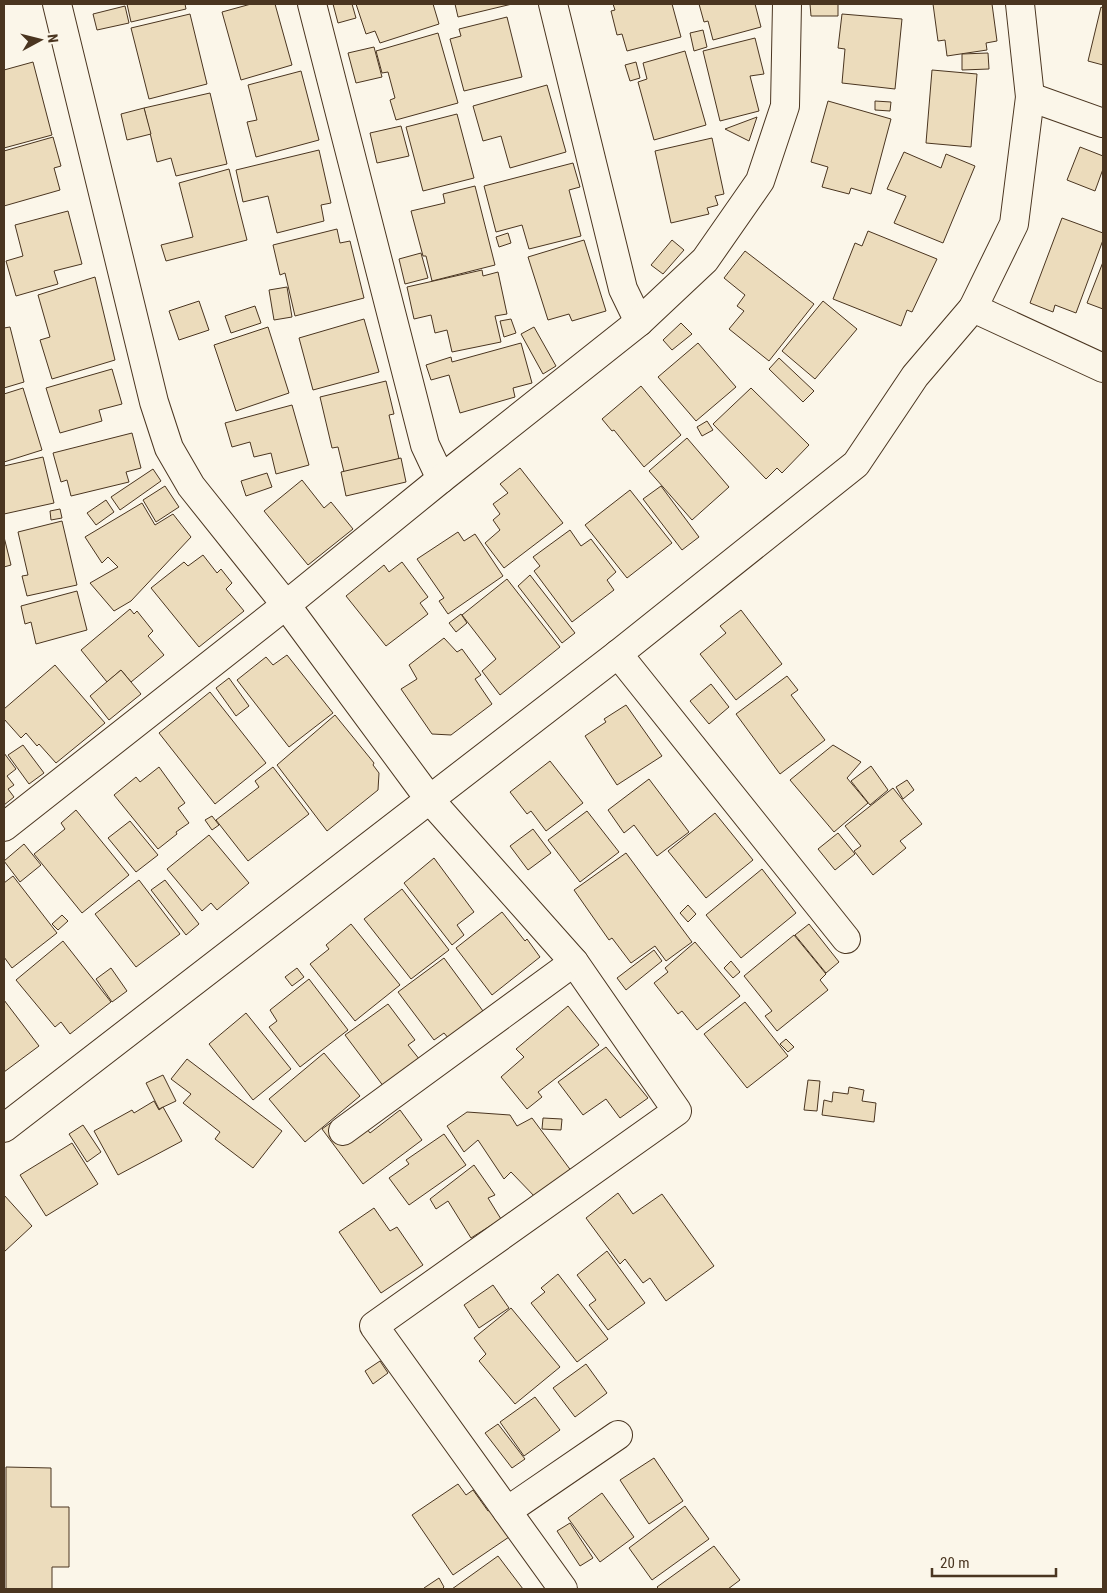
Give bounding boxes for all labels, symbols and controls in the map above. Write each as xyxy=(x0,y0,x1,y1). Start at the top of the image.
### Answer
north arrow xyxy=(15,15,65,65)
text: N xyxy=(44,33,61,44)
scale bar xyxy=(932,1546,1056,1578)
text: 20 m xyxy=(940,1554,970,1572)

